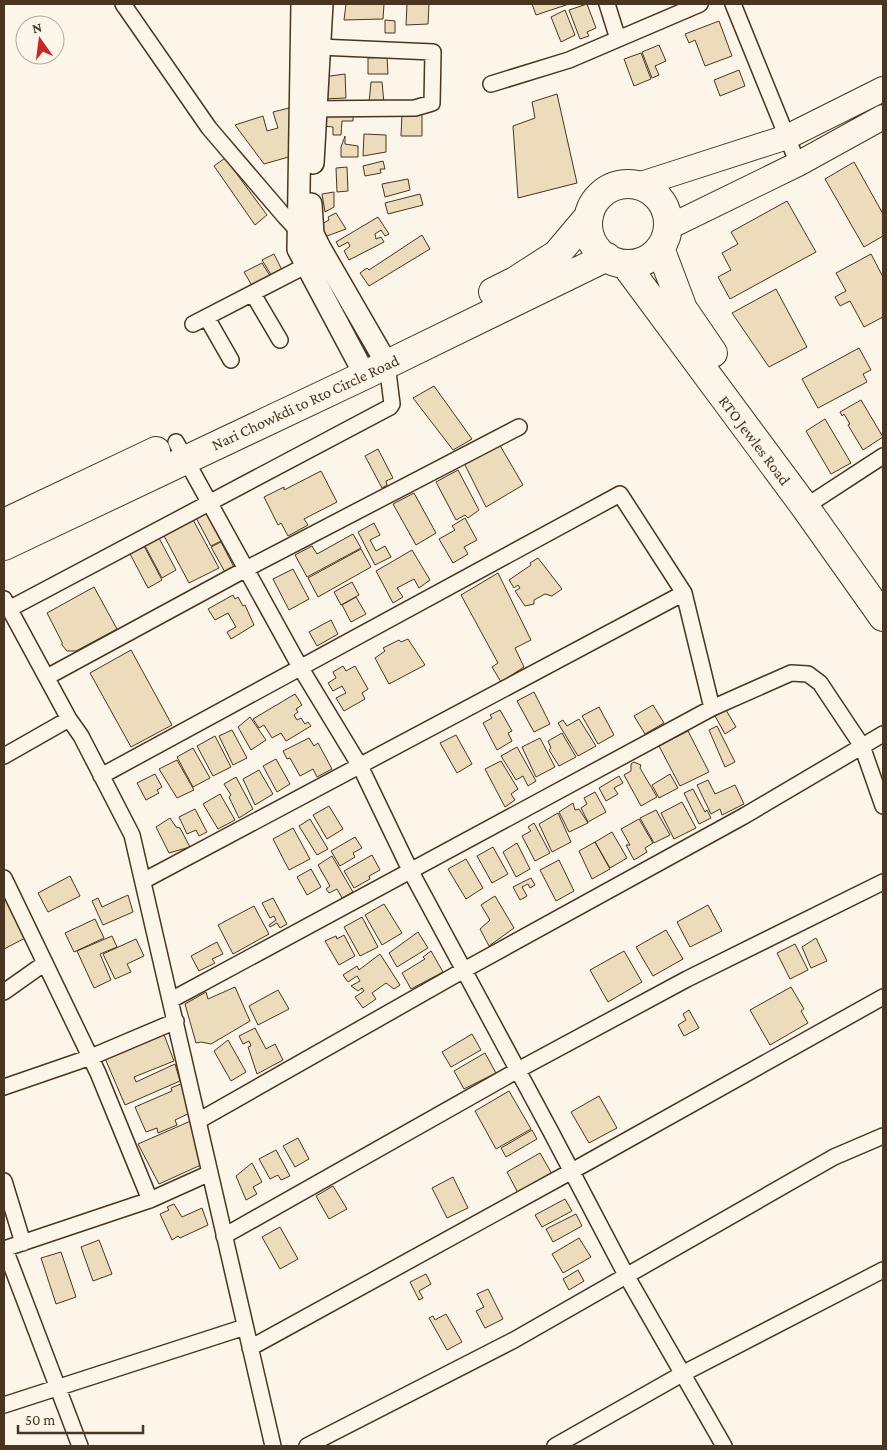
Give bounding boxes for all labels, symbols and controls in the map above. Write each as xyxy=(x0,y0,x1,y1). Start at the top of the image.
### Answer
north arrow xyxy=(15,15,65,65)
text: N xyxy=(30,18,44,36)
street label: Nari Chowkdi to Rto Circle Road xyxy=(209,351,402,453)
street label: RTO Jewles Road xyxy=(715,392,794,489)
scale bar xyxy=(18,1402,142,1434)
text: 50 m xyxy=(25,1412,55,1428)

